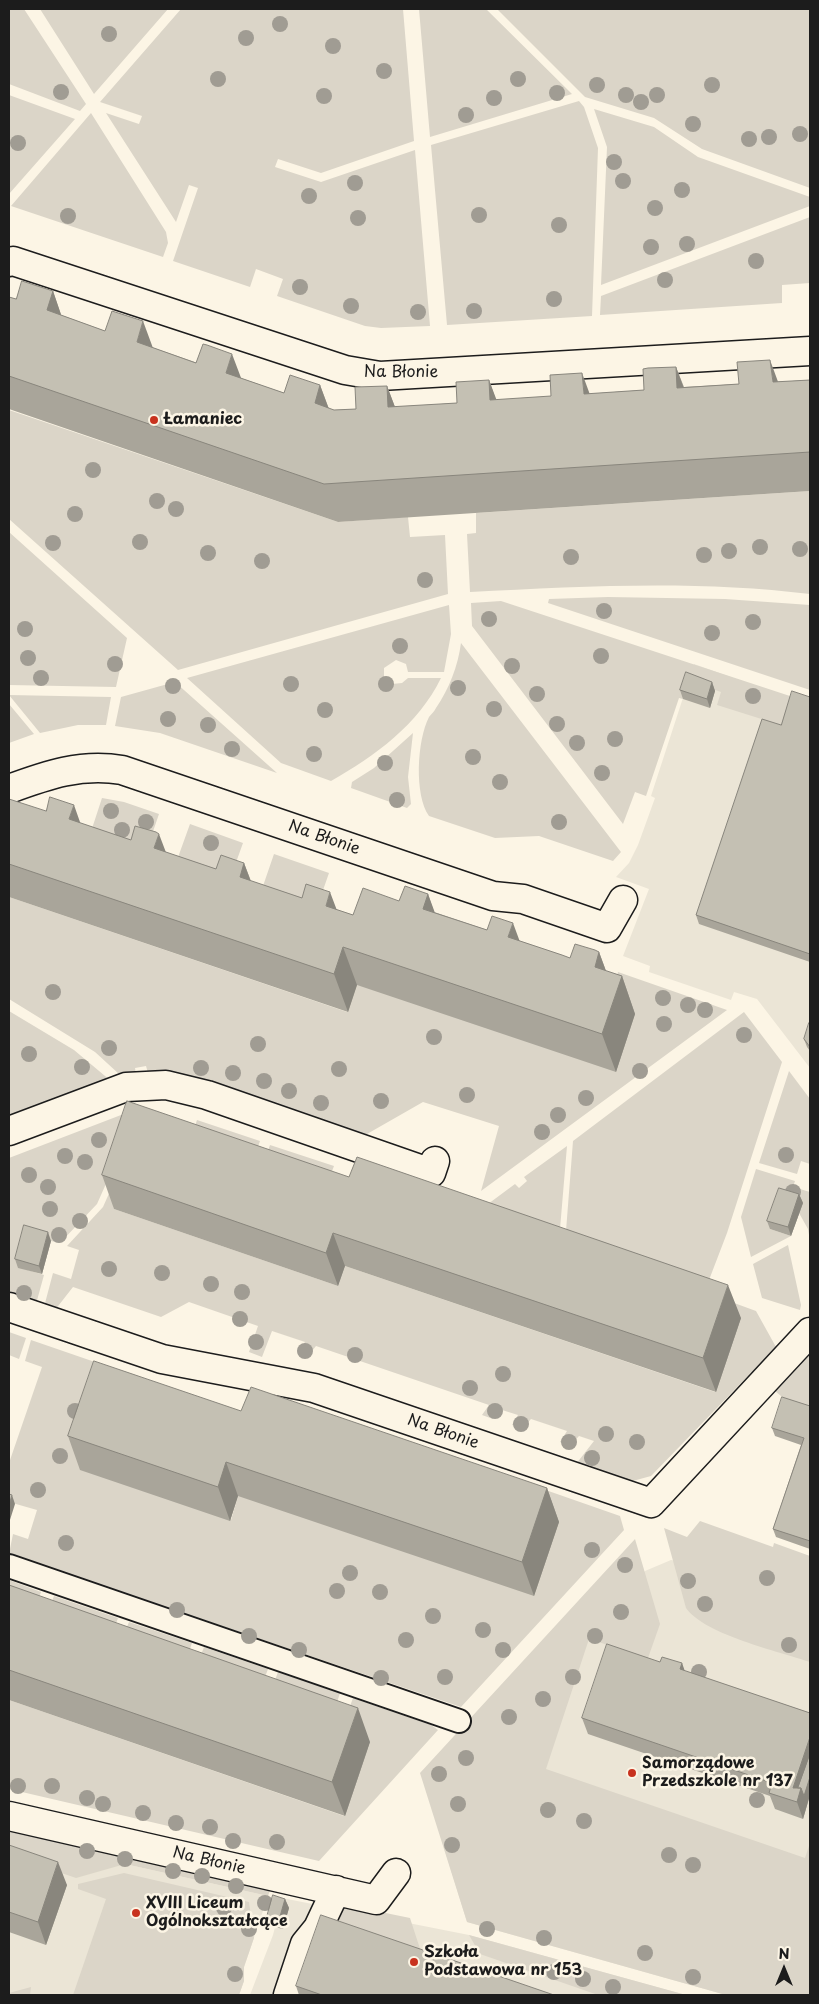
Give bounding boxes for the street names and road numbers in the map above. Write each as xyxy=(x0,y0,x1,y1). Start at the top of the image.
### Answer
street label: Na Błonie xyxy=(364,363,438,383)
street label: Na Błonie xyxy=(286,817,362,859)
street label: Na Błonie xyxy=(405,1411,481,1453)
street label: Na Błonie xyxy=(171,1843,247,1879)

